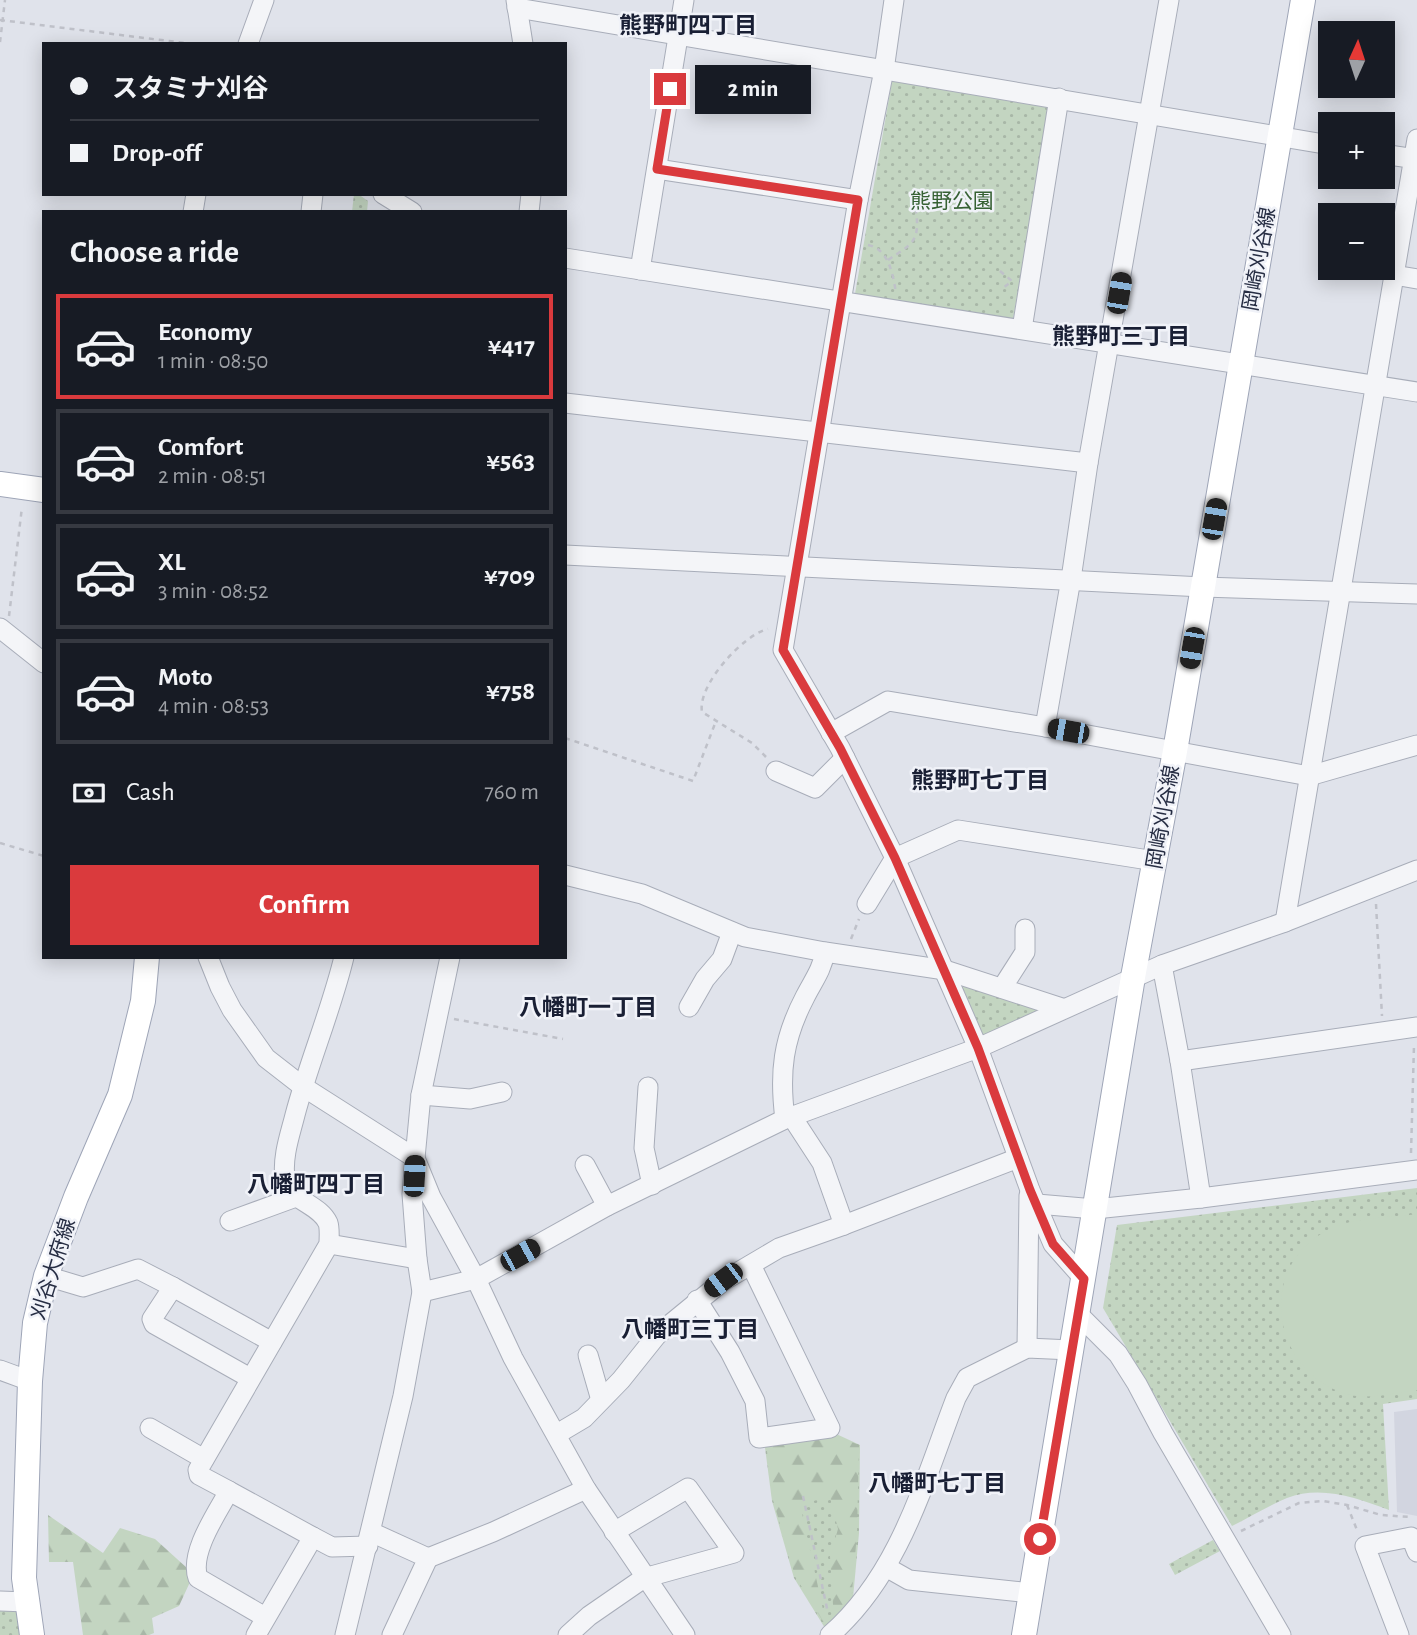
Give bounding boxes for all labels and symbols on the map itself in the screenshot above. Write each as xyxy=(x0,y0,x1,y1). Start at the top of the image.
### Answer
district label: 熊野町四丁目 xyxy=(619,13,757,38)
north arrow xyxy=(1318,21,1395,98)
callout: 2 min xyxy=(694,64,810,114)
route end xyxy=(654,73,686,105)
park label: 熊野公園 xyxy=(910,190,994,212)
street label: 岡崎刈谷線 xyxy=(1239,205,1279,313)
car xyxy=(1106,270,1133,316)
district label: 熊野町三丁目 xyxy=(1052,324,1190,349)
car xyxy=(1201,496,1228,542)
car xyxy=(1179,625,1206,671)
car xyxy=(1046,717,1091,745)
street label: 岡崎刈谷線 xyxy=(1143,763,1183,871)
district label: 熊野町七丁目 xyxy=(911,768,1049,793)
district label: 八幡町一丁目 xyxy=(519,995,657,1020)
car xyxy=(403,1154,426,1198)
district label: 八幡町四丁目 xyxy=(247,1172,385,1197)
street label: 刈谷大府線 xyxy=(27,1216,79,1322)
car xyxy=(497,1236,544,1274)
car xyxy=(700,1259,747,1301)
district label: 八幡町三丁目 xyxy=(621,1317,759,1342)
district label: 八幡町七丁目 xyxy=(868,1471,1006,1496)
route start xyxy=(1024,1523,1056,1555)

